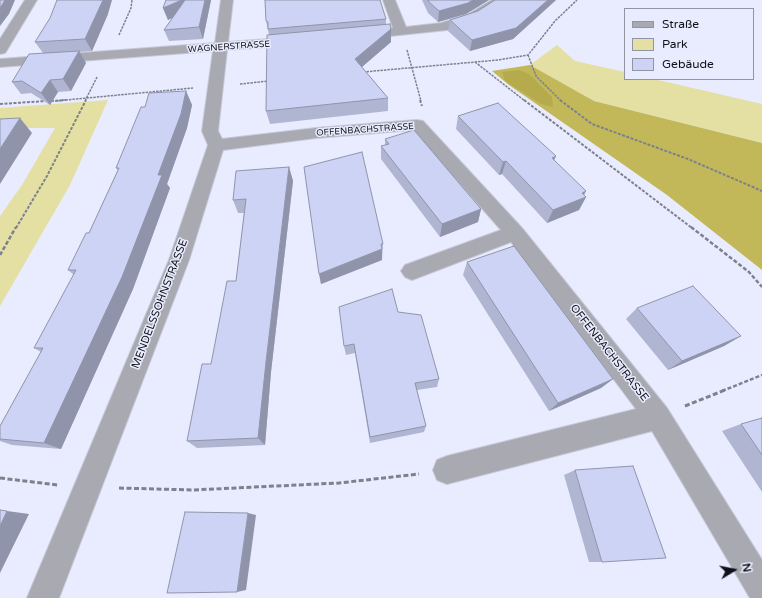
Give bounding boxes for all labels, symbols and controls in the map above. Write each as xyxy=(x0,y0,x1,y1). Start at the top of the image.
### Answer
legend xyxy=(624,8,754,80)
text: Straße xyxy=(662,17,699,31)
text: Park xyxy=(662,37,688,51)
street label: WAGNERSTRASSE xyxy=(187,39,271,55)
text: Gebäude xyxy=(662,57,714,71)
street label: OFFENBACHSTRASSE xyxy=(316,121,414,139)
street label: MENDELSSOHNSTRASSE xyxy=(129,238,191,370)
street label: OFFENBACHSTRASSE xyxy=(567,302,651,404)
north arrow xyxy=(714,550,754,590)
text: N xyxy=(739,562,753,573)

